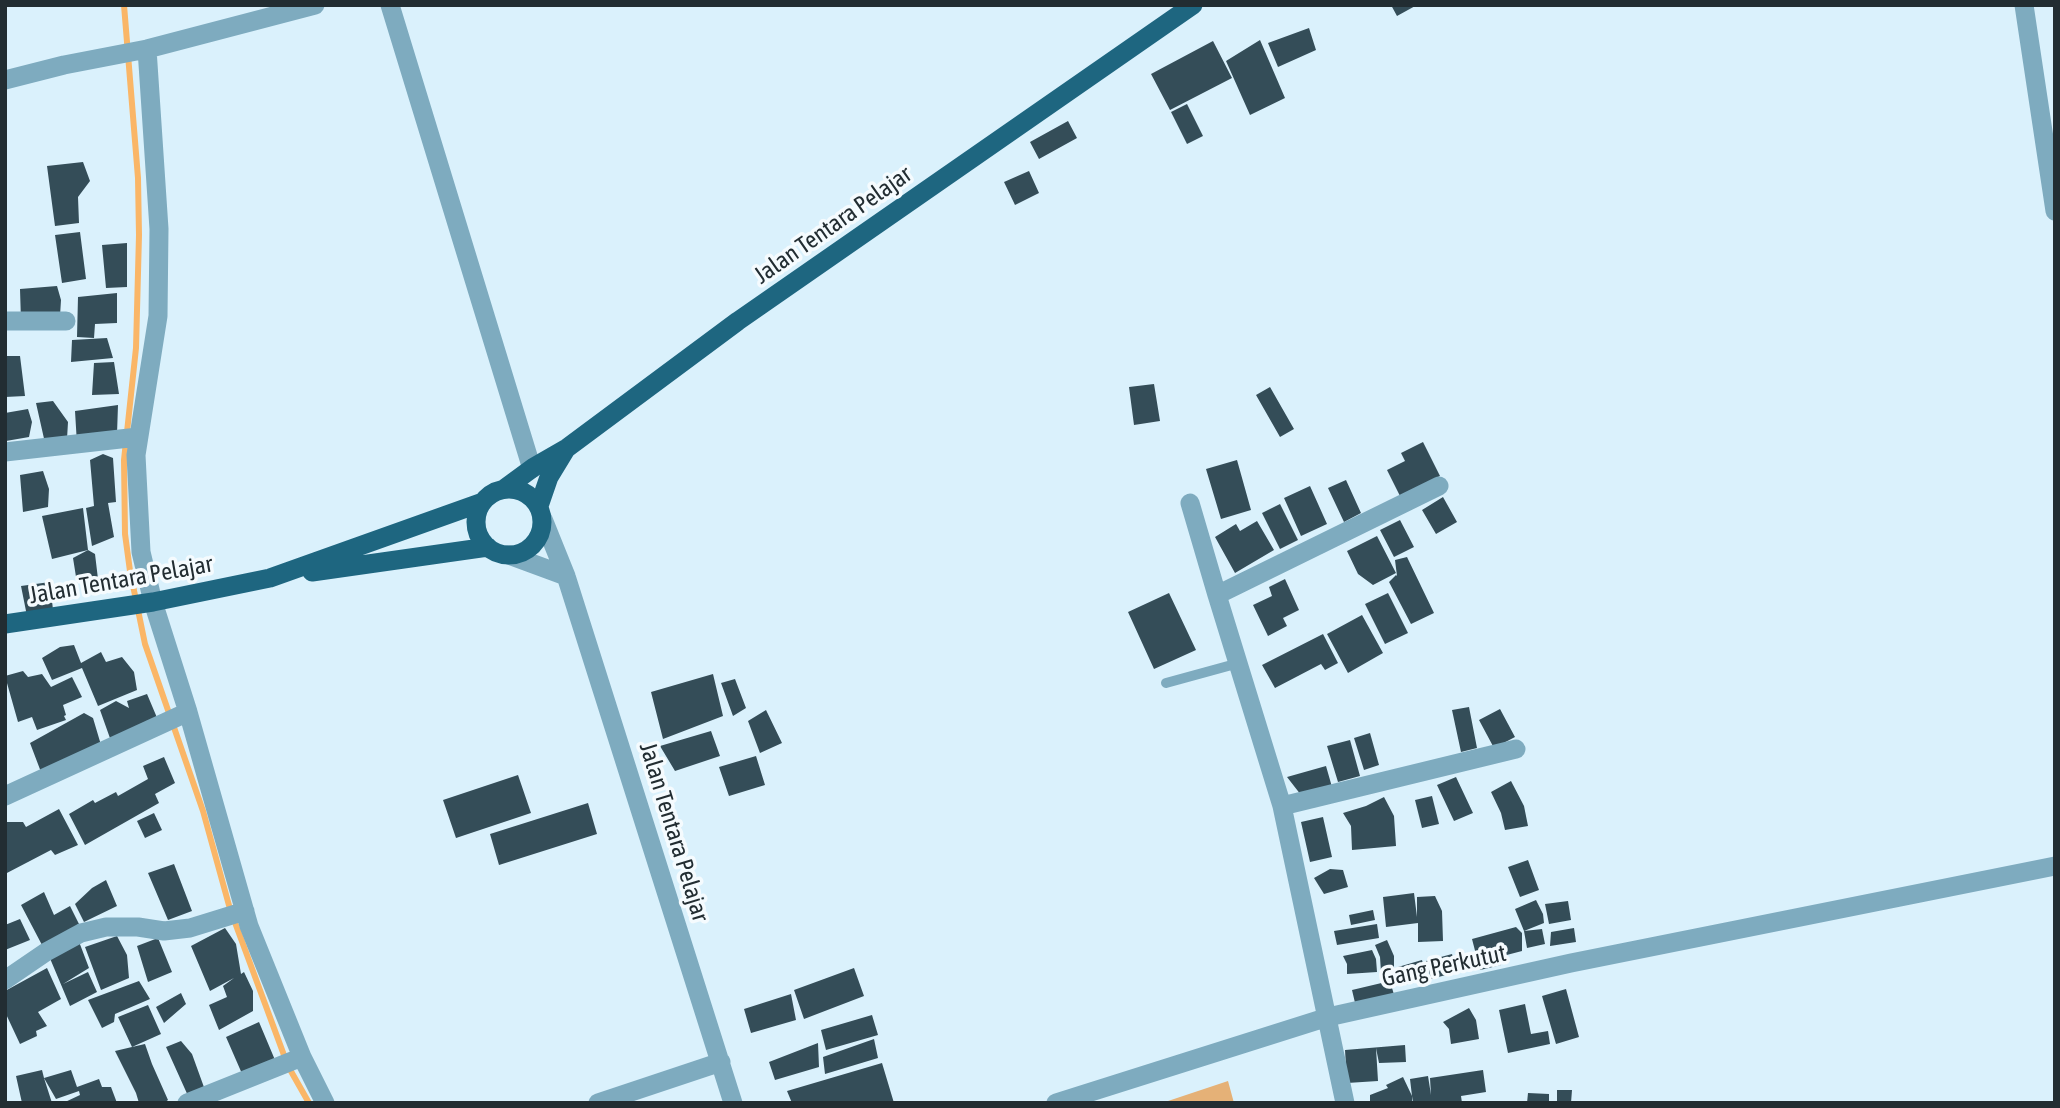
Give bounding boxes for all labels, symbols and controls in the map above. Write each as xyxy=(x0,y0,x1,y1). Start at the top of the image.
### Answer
street label: Jalan Tentara Pelajar xyxy=(749,160,917,290)
street label: Jalan Tentara Pelajar xyxy=(27,550,215,610)
street label: Jalan Tentara Pelajar xyxy=(633,739,715,925)
street label: Gang Perkutut xyxy=(1379,939,1509,993)

